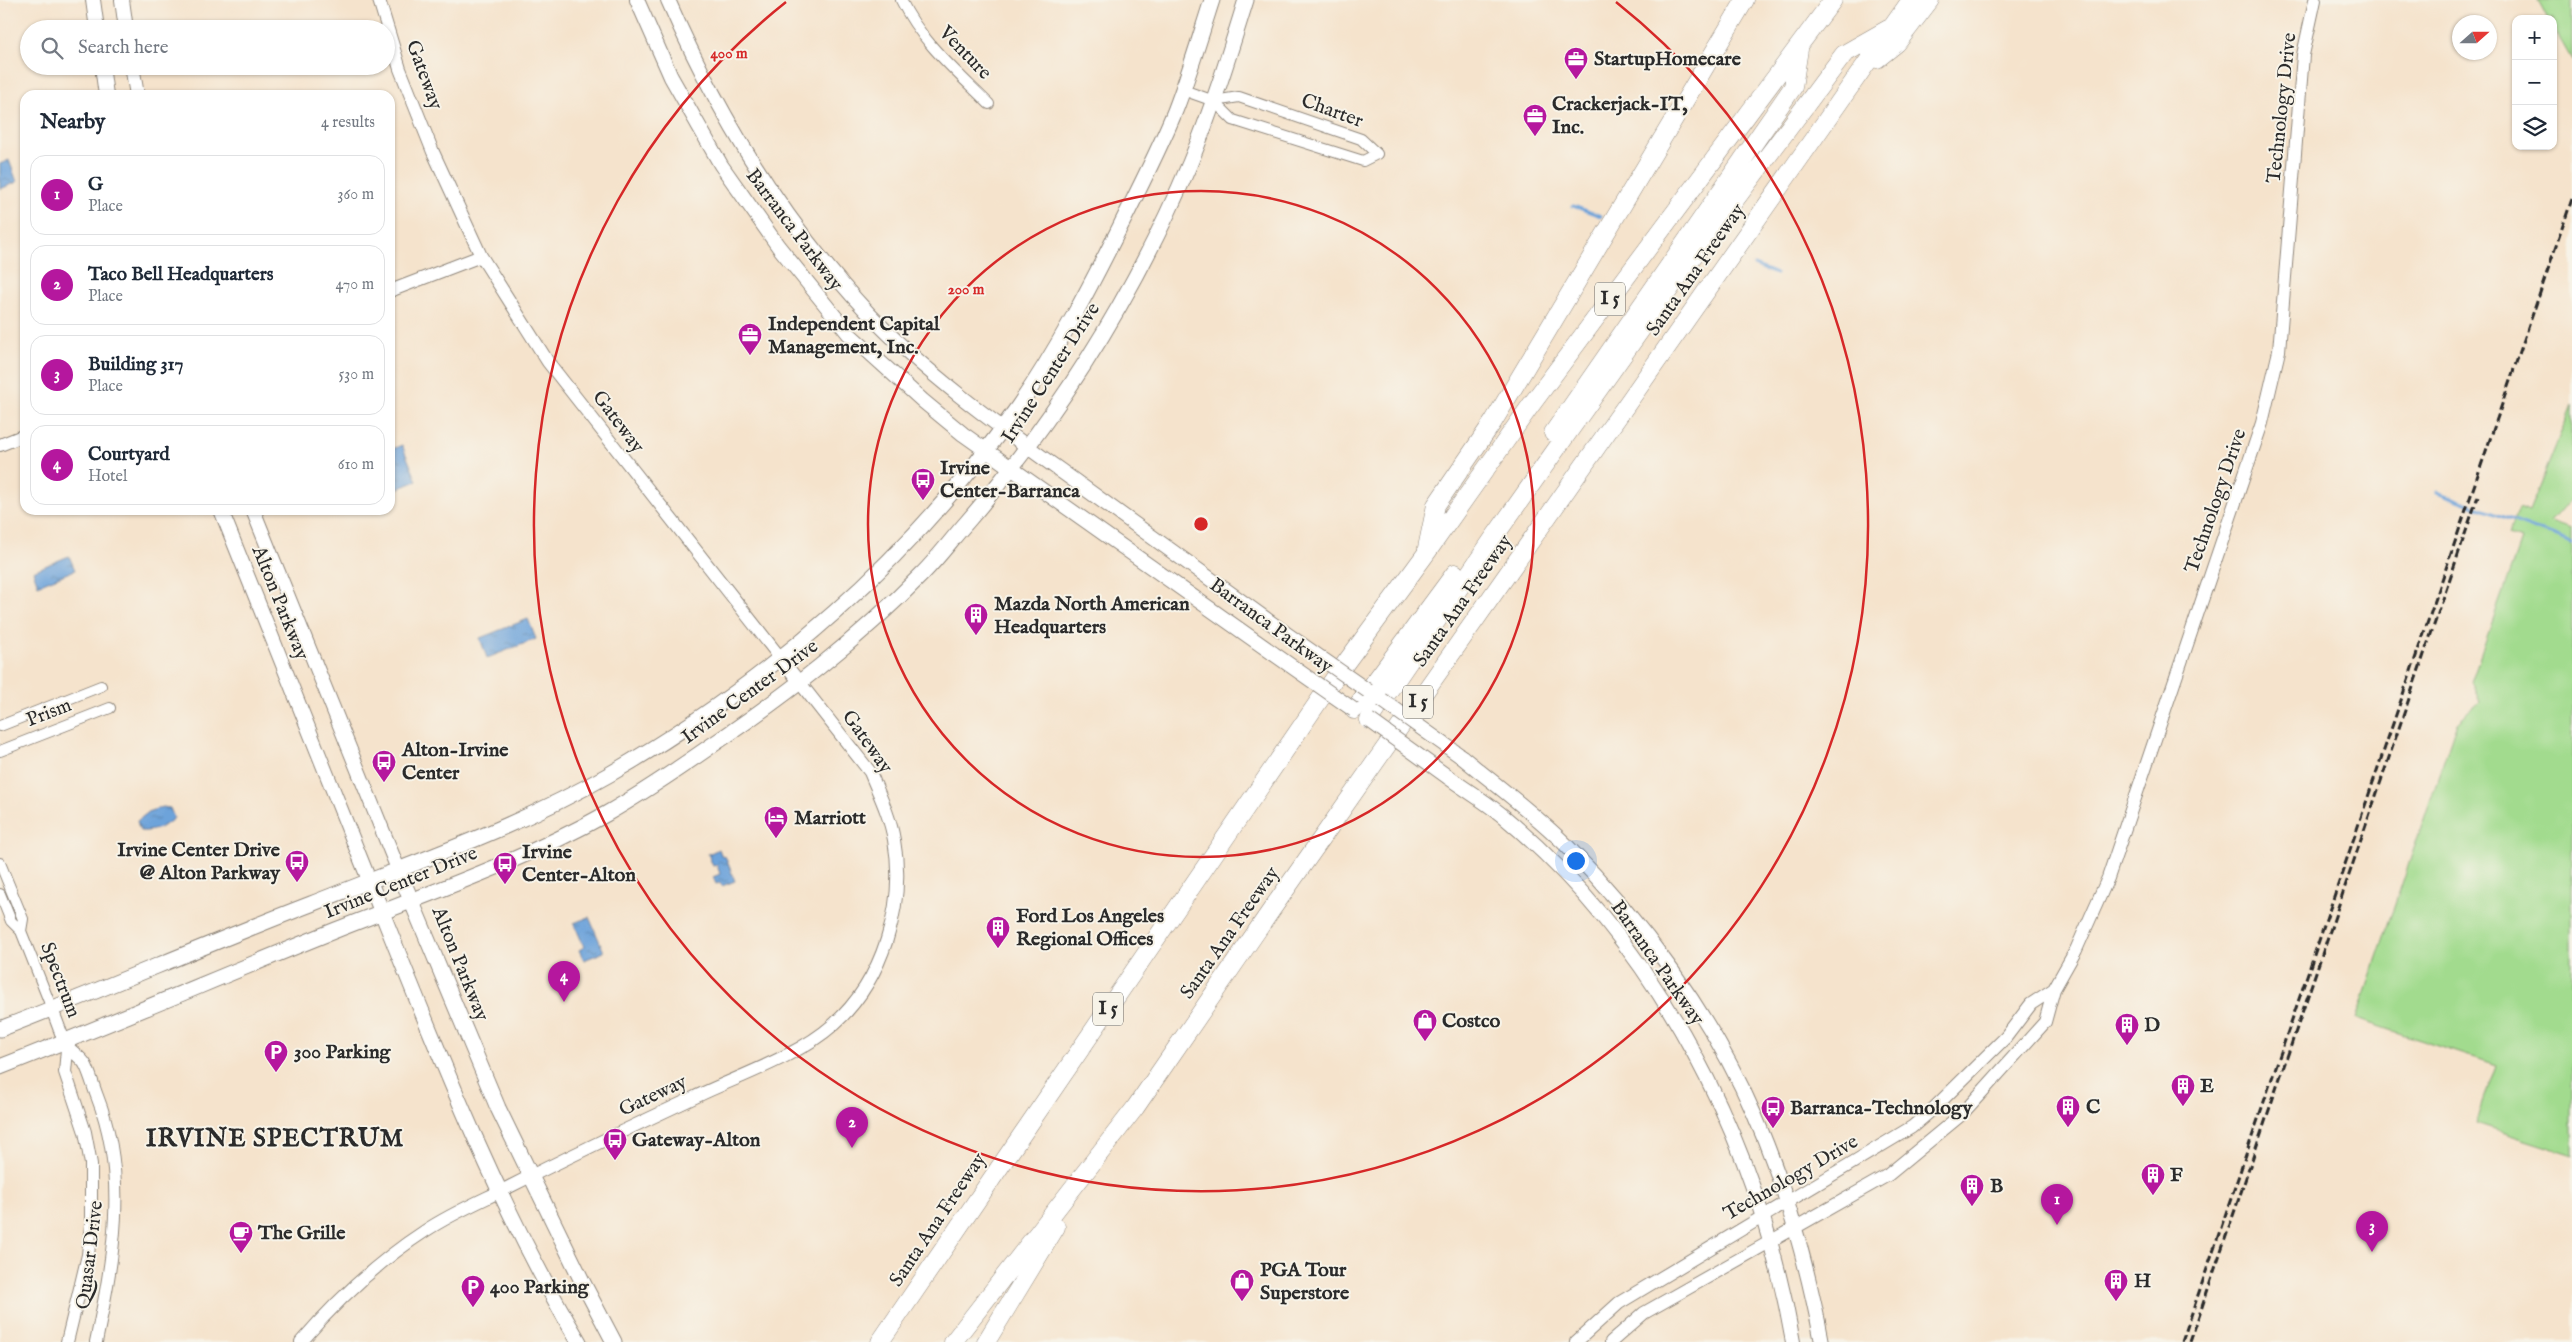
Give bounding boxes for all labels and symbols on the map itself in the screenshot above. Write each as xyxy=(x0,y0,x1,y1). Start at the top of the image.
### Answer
north arrow xyxy=(2452,15,2497,60)
street label: Venture xyxy=(933,20,997,85)
street label: Technology Drive xyxy=(2262,32,2302,184)
street label: Gateway xyxy=(400,37,448,113)
text: 400 m xyxy=(711,44,748,63)
office icon: StartupHomecare xyxy=(1563,46,1589,80)
place label: StartupHomecare xyxy=(1594,47,1742,72)
street label: Charter xyxy=(1298,88,1367,134)
place label: Crackerjack-IT, Inc. xyxy=(1552,92,1688,140)
office icon: Crackerjack-IT, Inc. xyxy=(1522,103,1548,137)
street label: Barranca Parkway xyxy=(740,164,848,296)
street label: Santa Ana Freeway xyxy=(1641,199,1751,341)
text: 200 m xyxy=(948,280,985,299)
road number: I 5 xyxy=(1595,282,1625,316)
street label: Irvine Center Drive xyxy=(996,298,1106,448)
place label: Independent Capital Management, Inc. xyxy=(768,312,940,360)
office icon: Independent Capital Management, Inc. xyxy=(737,322,763,356)
street label: Gateway xyxy=(586,386,650,458)
street label: Technology Drive xyxy=(2180,426,2252,576)
place label: Irvine Center-Barranca xyxy=(940,456,1080,504)
bus stop icon: Irvine Center-Barranca xyxy=(910,467,936,501)
centre of rings xyxy=(1192,515,1210,533)
street label: Santa Ana Freeway xyxy=(1408,530,1518,672)
street label: Alton Parkway xyxy=(245,541,314,664)
street label: Barranca Parkway xyxy=(1204,573,1338,679)
place label: Mazda North American Headquarters xyxy=(994,592,1190,640)
building icon: Mazda North American Headquarters xyxy=(963,602,989,636)
street label: Irvine Center Drive xyxy=(677,634,823,750)
road number: I 5 xyxy=(1403,686,1433,719)
street label: Prism xyxy=(23,693,75,733)
street label: Gateway xyxy=(836,705,898,779)
place label: Alton-Irvine Center xyxy=(401,738,509,786)
bus stop icon: Alton-Irvine Center xyxy=(371,749,397,783)
hotel icon: Marriott xyxy=(763,805,789,839)
place label: Marriott xyxy=(794,806,866,831)
place label: Irvine Center Drive @ Alton Parkway xyxy=(117,838,281,886)
place label: Irvine Center-Alton xyxy=(522,840,636,888)
street label: Irvine Center Drive xyxy=(321,841,481,925)
your location xyxy=(1563,848,1589,874)
bus stop icon: Irvine Center Drive @ Alton Parkway xyxy=(284,849,310,883)
bus stop icon: Irvine Center-Alton xyxy=(492,851,518,885)
street label: Santa Ana Freeway xyxy=(1175,862,1285,1004)
street label: Barranca Parkway xyxy=(1605,896,1709,1030)
street label: Alton Parkway xyxy=(425,902,494,1025)
place label: Ford Los Angeles Regional Offices xyxy=(1016,904,1164,952)
building icon: Ford Los Angeles Regional Offices xyxy=(985,915,1011,949)
street label: Spectrum xyxy=(34,939,86,1021)
pin: 4 xyxy=(548,961,580,1002)
road number: I 5 xyxy=(1093,992,1123,1026)
shop icon: Costco xyxy=(1412,1008,1438,1042)
place label: Costco xyxy=(1442,1009,1501,1034)
building icon: D xyxy=(2114,1012,2140,1046)
place label: D xyxy=(2144,1013,2160,1038)
parking icon: 300 Parking xyxy=(263,1039,289,1073)
place label: 300 Parking xyxy=(294,1040,392,1065)
street label: Gateway xyxy=(615,1069,691,1123)
building icon: E xyxy=(2170,1073,2196,1107)
place label: E xyxy=(2200,1074,2214,1099)
building icon: C xyxy=(2055,1094,2081,1128)
bus stop icon: Barranca-Technology xyxy=(1760,1095,1786,1129)
place label: C xyxy=(2086,1095,2100,1120)
place label: Barranca-Technology xyxy=(1790,1096,1974,1121)
pin: 2 xyxy=(836,1107,868,1148)
district label: IRVINE SPECTRUM xyxy=(146,1123,404,1155)
bus stop icon: Gateway-Alton xyxy=(602,1127,628,1161)
place label: Gateway-Alton xyxy=(632,1128,761,1153)
street label: Technology Drive xyxy=(1719,1129,1863,1227)
street label: Santa Ana Freeway xyxy=(884,1148,992,1292)
building icon: F xyxy=(2140,1162,2166,1196)
place label: F xyxy=(2170,1163,2183,1188)
building icon: B xyxy=(1959,1173,1985,1207)
place label: B xyxy=(1990,1174,2003,1199)
pin: 1 xyxy=(2041,1184,2073,1225)
street label: Quasar Drive xyxy=(71,1199,109,1311)
pin: 3 xyxy=(2356,1211,2388,1252)
cafe icon: The Grille xyxy=(228,1220,254,1254)
place label: The Grille xyxy=(257,1221,346,1246)
place label: PGA Tour Superstore xyxy=(1260,1258,1350,1306)
shop icon: PGA Tour Superstore xyxy=(1229,1268,1255,1302)
building icon: H xyxy=(2103,1268,2129,1302)
place label: H xyxy=(2134,1269,2151,1294)
parking icon: 400 Parking xyxy=(460,1274,486,1308)
place label: 400 Parking xyxy=(490,1275,590,1300)

